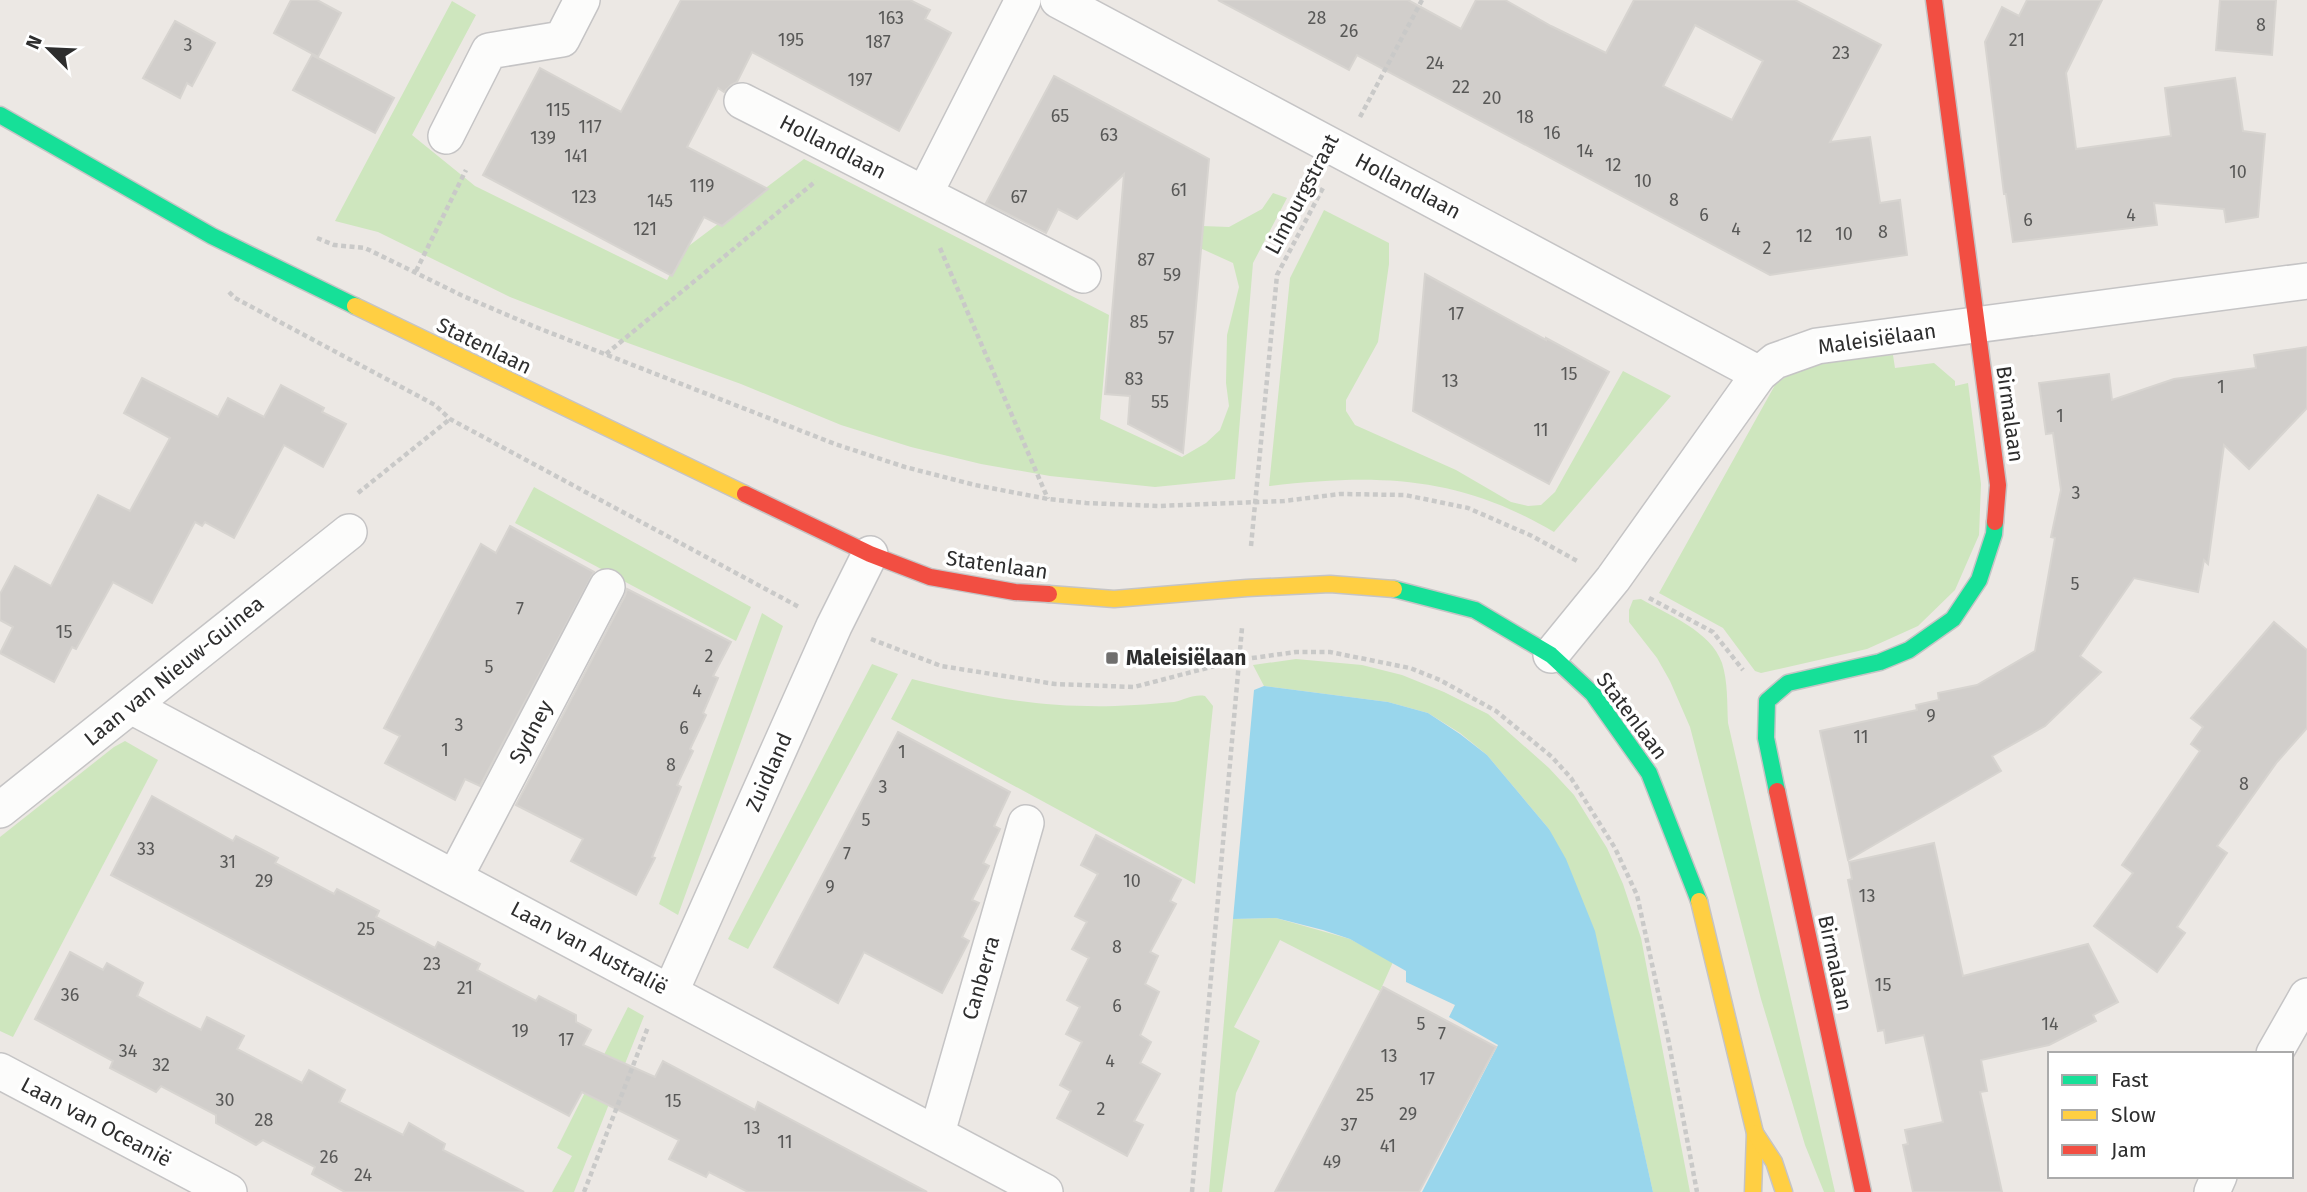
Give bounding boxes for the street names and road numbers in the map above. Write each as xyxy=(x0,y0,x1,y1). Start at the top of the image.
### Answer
street label: Hollandlaan xyxy=(775,109,891,185)
street label: Limburgstraat xyxy=(1259,129,1345,259)
street label: Hollandlaan xyxy=(1351,147,1465,225)
street label: Statenlaan xyxy=(432,312,536,380)
street label: Maleisiëlaan xyxy=(1816,318,1938,360)
street label: Birmalaan xyxy=(1990,364,2030,464)
street label: Statenlaan xyxy=(944,545,1050,585)
street label: Laan van Nieuw-Guinea xyxy=(79,590,269,752)
street label: Statenlaan xyxy=(1591,667,1673,765)
street label: Sydney xyxy=(504,695,559,768)
street label: Zuidland xyxy=(740,729,798,815)
street label: Laan van Australië xyxy=(506,896,672,1000)
street label: Birmalaan xyxy=(1812,913,1858,1013)
street label: Canberra xyxy=(957,933,1005,1023)
street label: Laan van Oceanië xyxy=(16,1071,176,1173)

